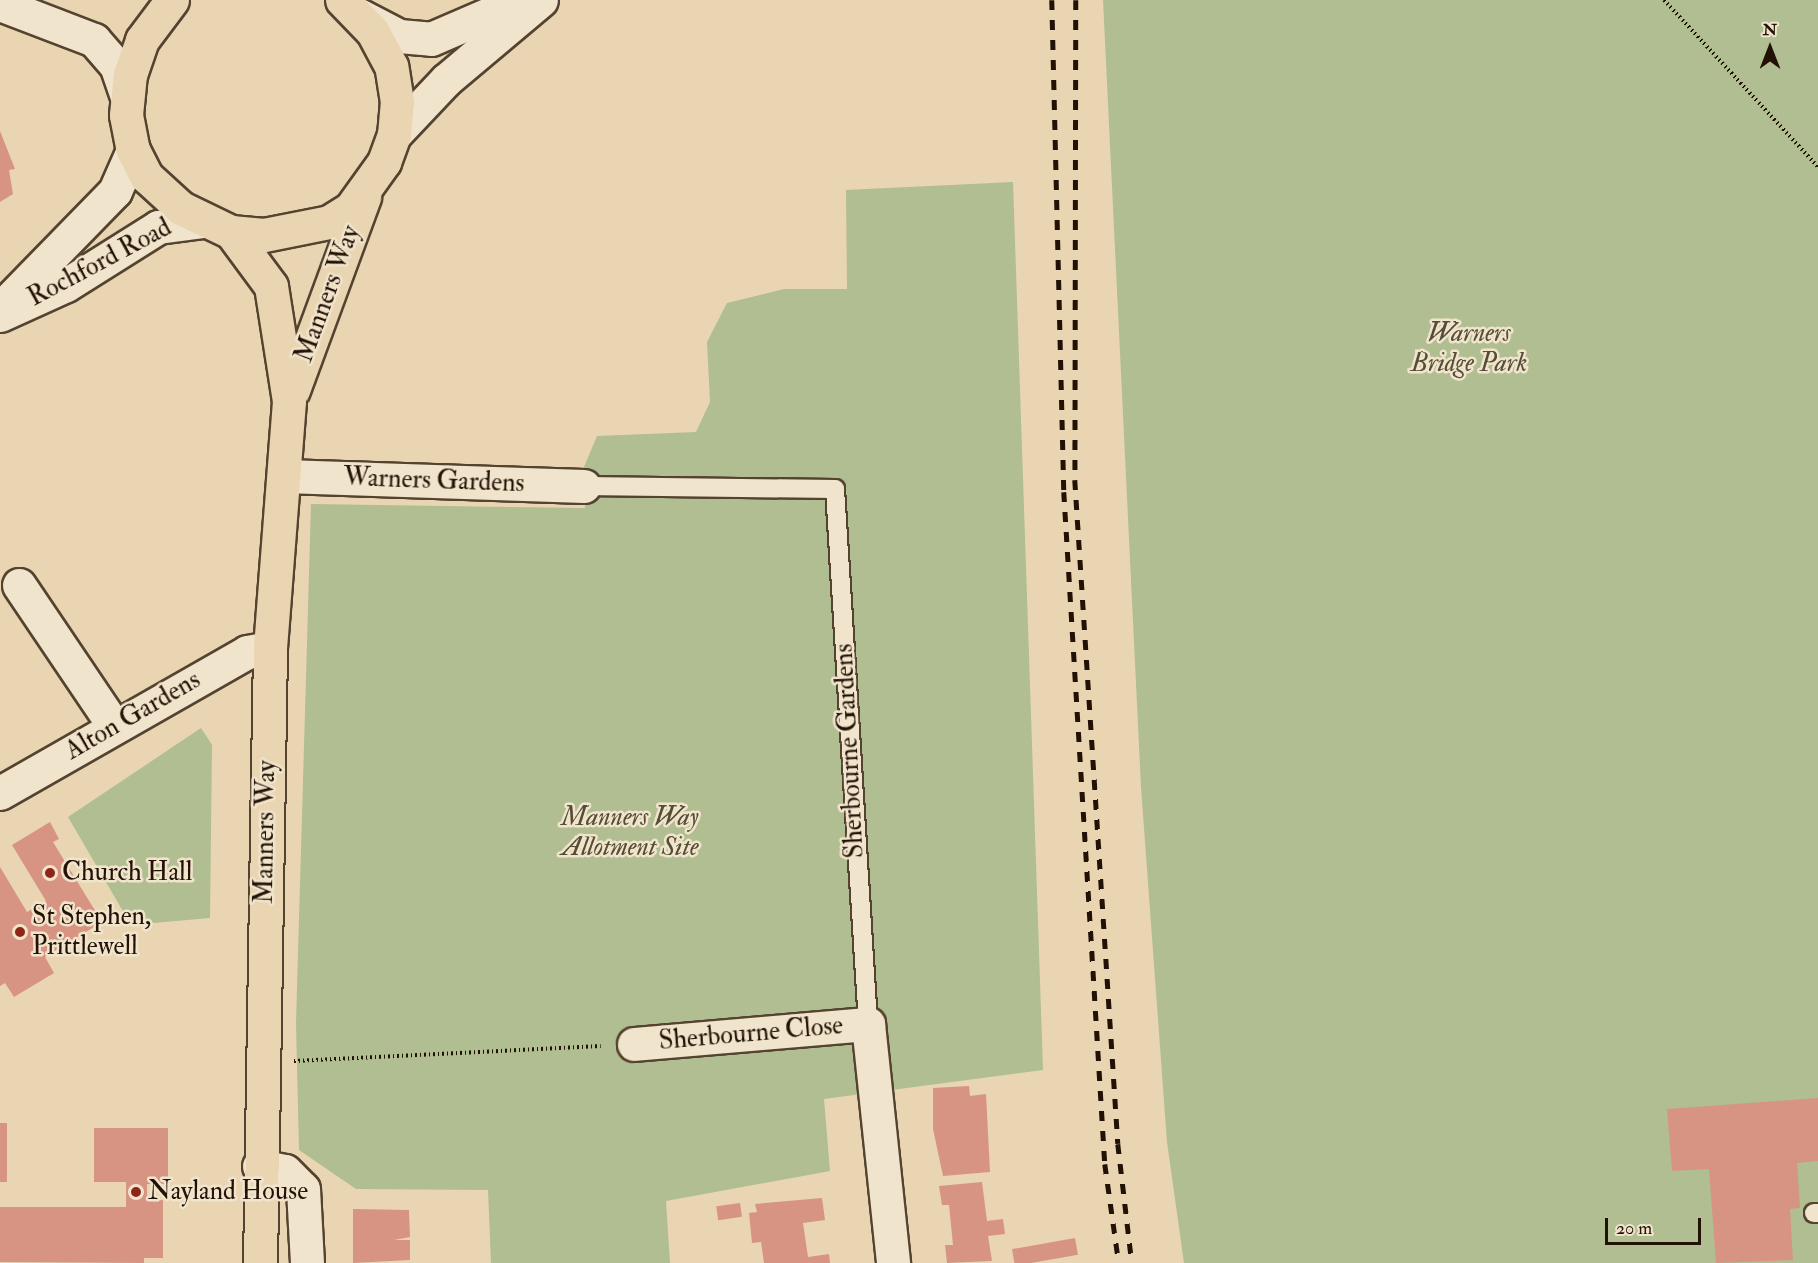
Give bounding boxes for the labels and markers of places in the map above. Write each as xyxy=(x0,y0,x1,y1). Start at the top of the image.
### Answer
place label: Church Hall xyxy=(62,857,192,889)
marker: Church Hall xyxy=(43,866,57,880)
place label: St Stephen, Prittlewell xyxy=(32,901,151,963)
marker: St Stephen, Prittlewell xyxy=(13,925,27,939)
place label: Nayland House xyxy=(148,1176,308,1208)
marker: Nayland House xyxy=(129,1185,143,1199)

